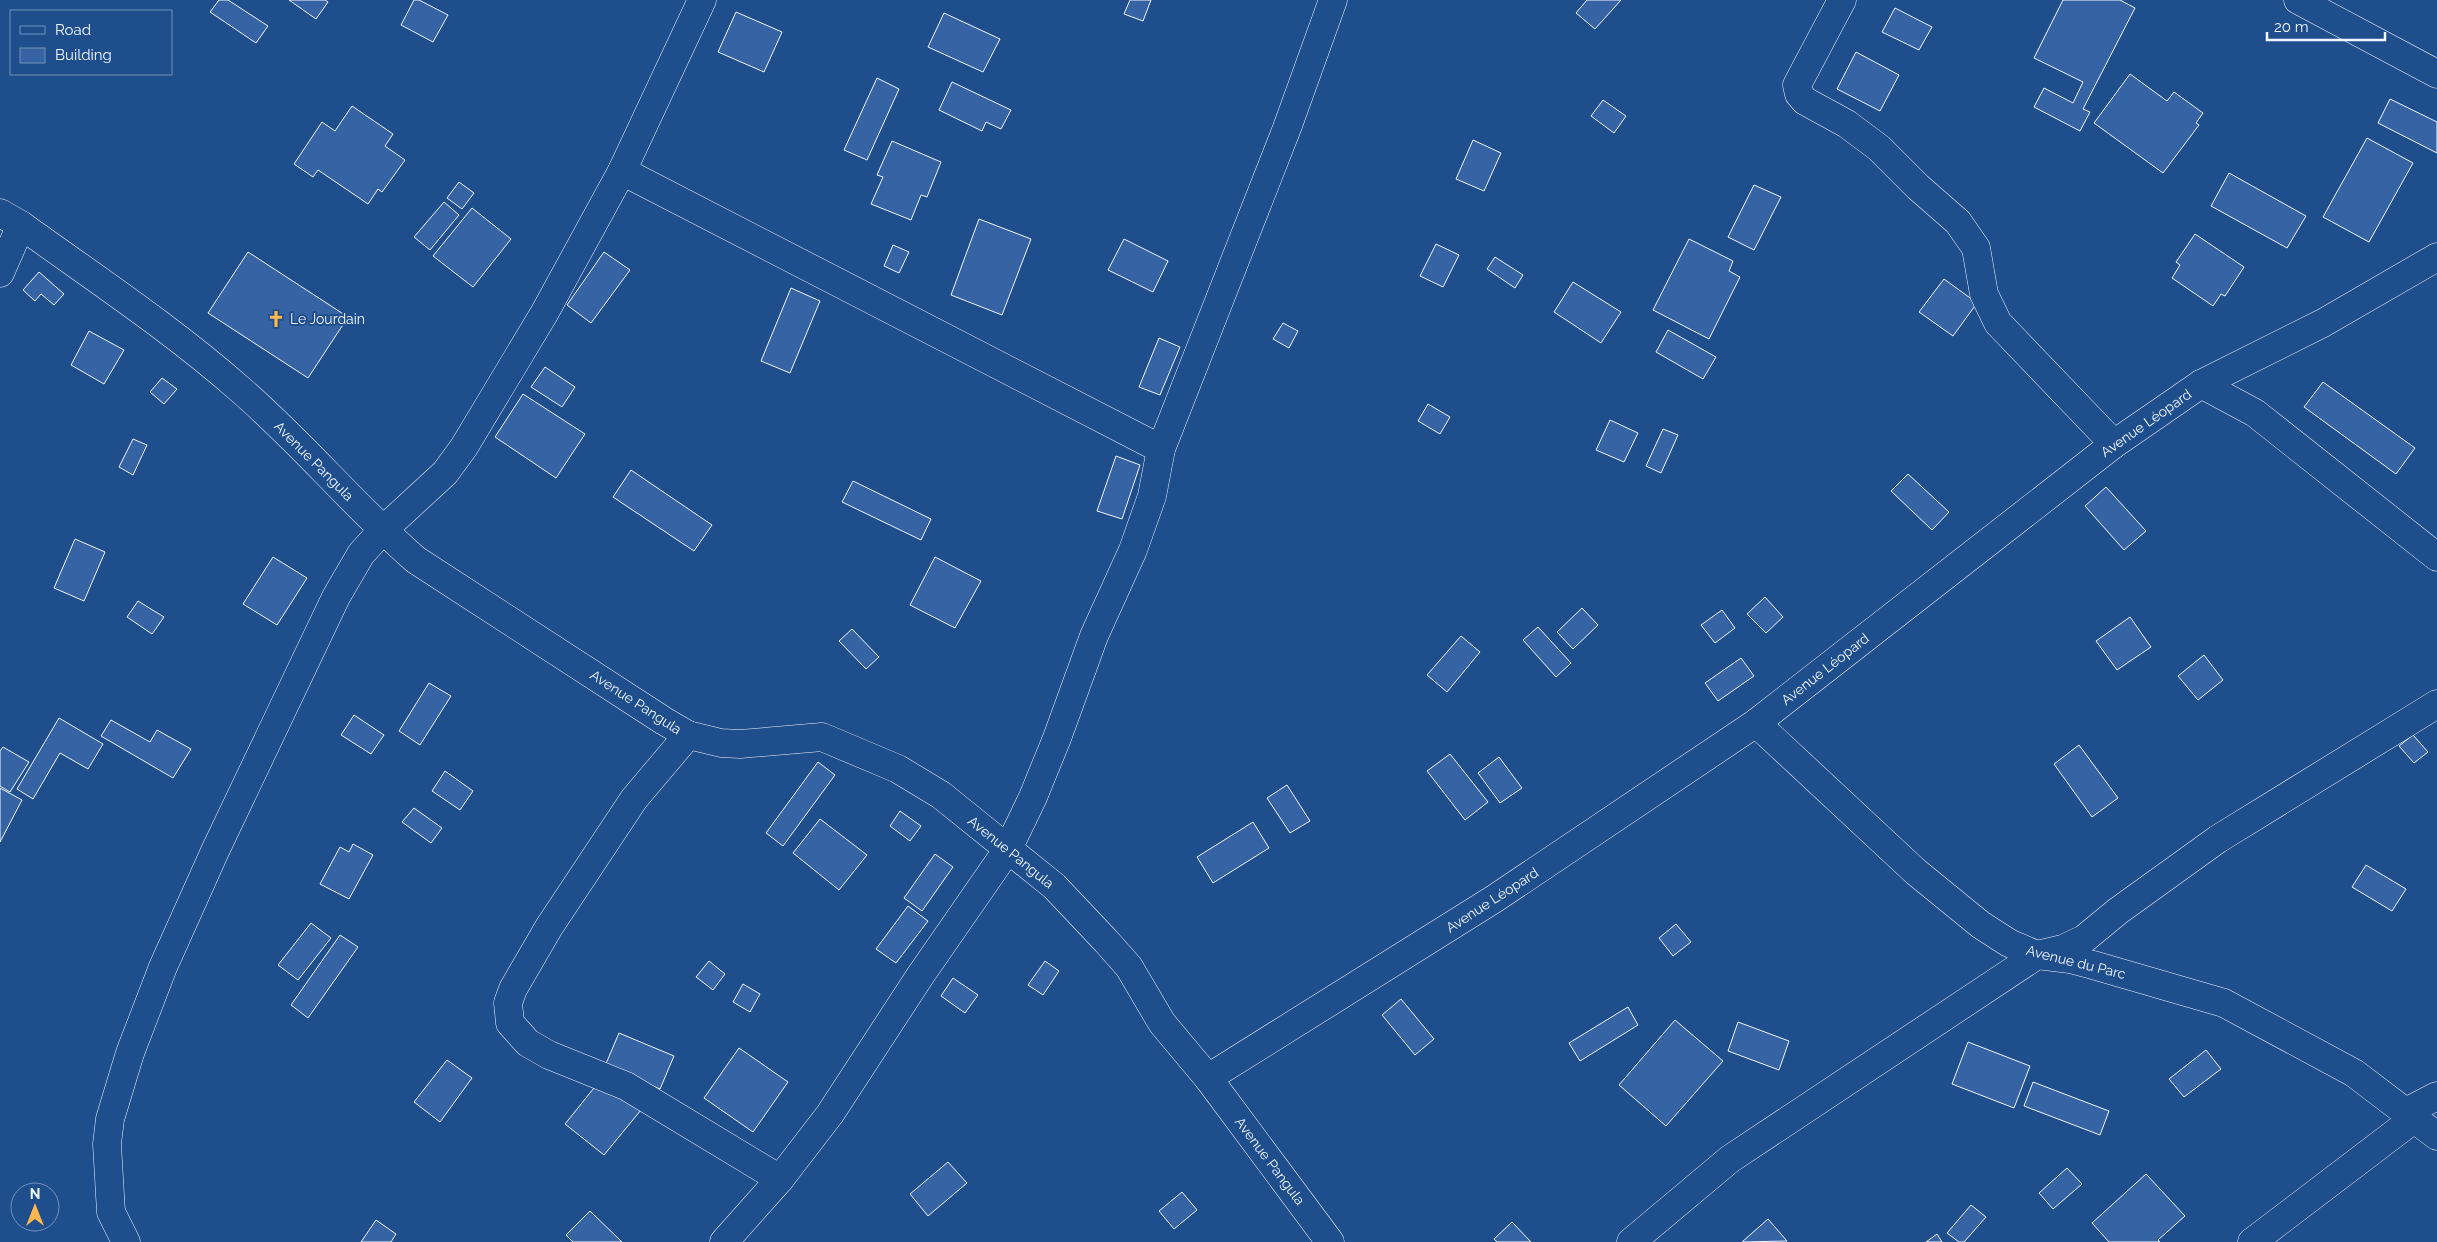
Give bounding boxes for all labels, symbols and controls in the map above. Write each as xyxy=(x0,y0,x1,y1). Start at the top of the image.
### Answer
legend xyxy=(10,10,172,75)
scale bar xyxy=(2267,10,2384,42)
text: 20 m xyxy=(2274,18,2309,36)
text: Road xyxy=(55,21,91,39)
text: Building xyxy=(55,46,112,64)
church icon: Le Jourdain xyxy=(266,309,286,329)
place label: Le Jourdain xyxy=(290,311,365,327)
street label: Avenue Léopard xyxy=(2098,386,2194,460)
street label: Avenue Pangula xyxy=(271,418,357,504)
street label: Avenue Léopard xyxy=(1778,630,1872,708)
street label: Avenue Pangula xyxy=(587,667,685,737)
street label: Avenue Pangula xyxy=(965,813,1057,891)
street label: Avenue Léopard xyxy=(1443,864,1541,936)
street label: Avenue du Parc xyxy=(2025,942,2128,982)
street label: Avenue Pangula xyxy=(1232,1114,1308,1208)
north arrow xyxy=(10,1182,60,1232)
text: N xyxy=(30,1186,40,1202)

